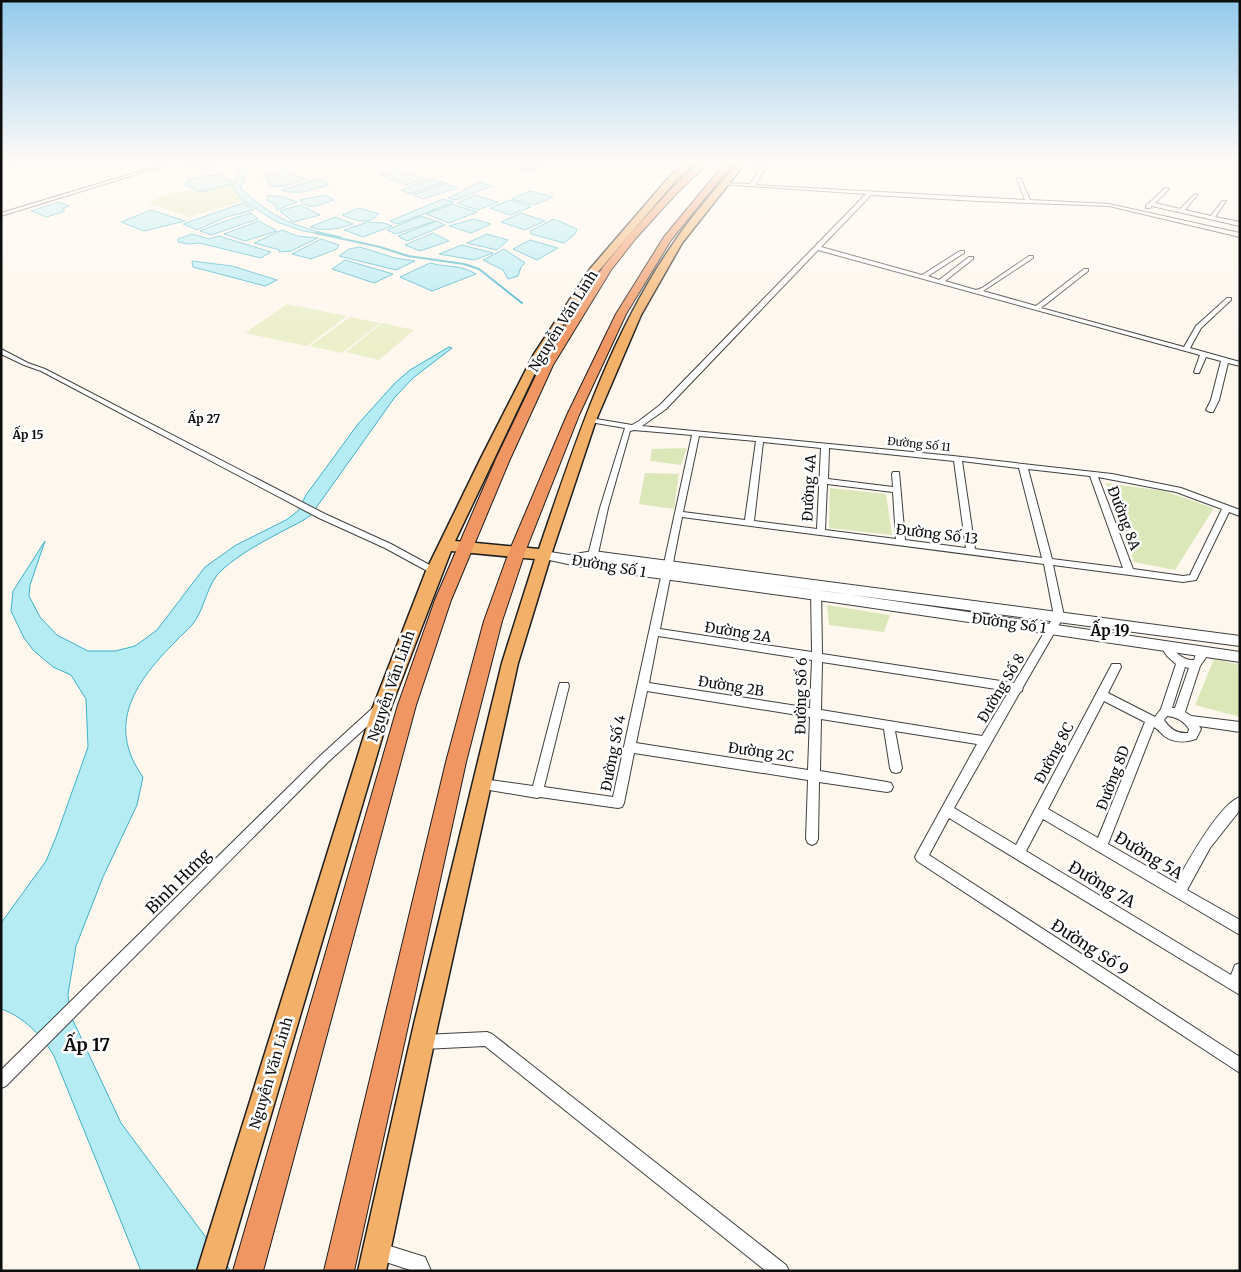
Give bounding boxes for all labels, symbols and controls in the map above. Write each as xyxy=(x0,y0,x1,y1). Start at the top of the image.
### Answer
street label: Nguyễn Văn Linh xyxy=(525,267,601,375)
district label: Ấp 27 xyxy=(187,409,220,426)
district label: Ấp 15 xyxy=(11,425,44,442)
street label: Đường Số 11 xyxy=(887,434,951,454)
street label: Đường 4A xyxy=(798,454,820,522)
street label: Đường 8A xyxy=(1104,483,1144,553)
street label: Đường Số 13 xyxy=(895,520,979,548)
street label: Đường Số 1 xyxy=(570,551,648,581)
street label: Đường Số 1 xyxy=(971,609,1047,637)
street label: Đường 2A xyxy=(703,618,773,646)
district label: Ấp 19 xyxy=(1090,618,1129,640)
street label: Nguyễn Văn Linh xyxy=(364,628,418,744)
street label: Đường Số 8 xyxy=(973,650,1029,726)
street label: Đường Số 6 xyxy=(791,657,811,735)
street label: Đường 2B xyxy=(697,672,765,700)
street label: Đường Số 4 xyxy=(597,713,629,793)
street label: Đường 8C xyxy=(1030,719,1078,787)
street label: Đường 2C xyxy=(727,738,795,766)
street label: Đường 8D xyxy=(1093,743,1134,813)
street label: Đường 5A xyxy=(1111,827,1187,883)
street label: Bình Hưng xyxy=(141,844,215,918)
street label: Đường 7A xyxy=(1065,856,1140,912)
street label: Đường Số 9 xyxy=(1048,915,1132,979)
street label: Nguyễn Văn Linh xyxy=(245,1015,297,1131)
district label: Ấp 17 xyxy=(63,1031,110,1056)

